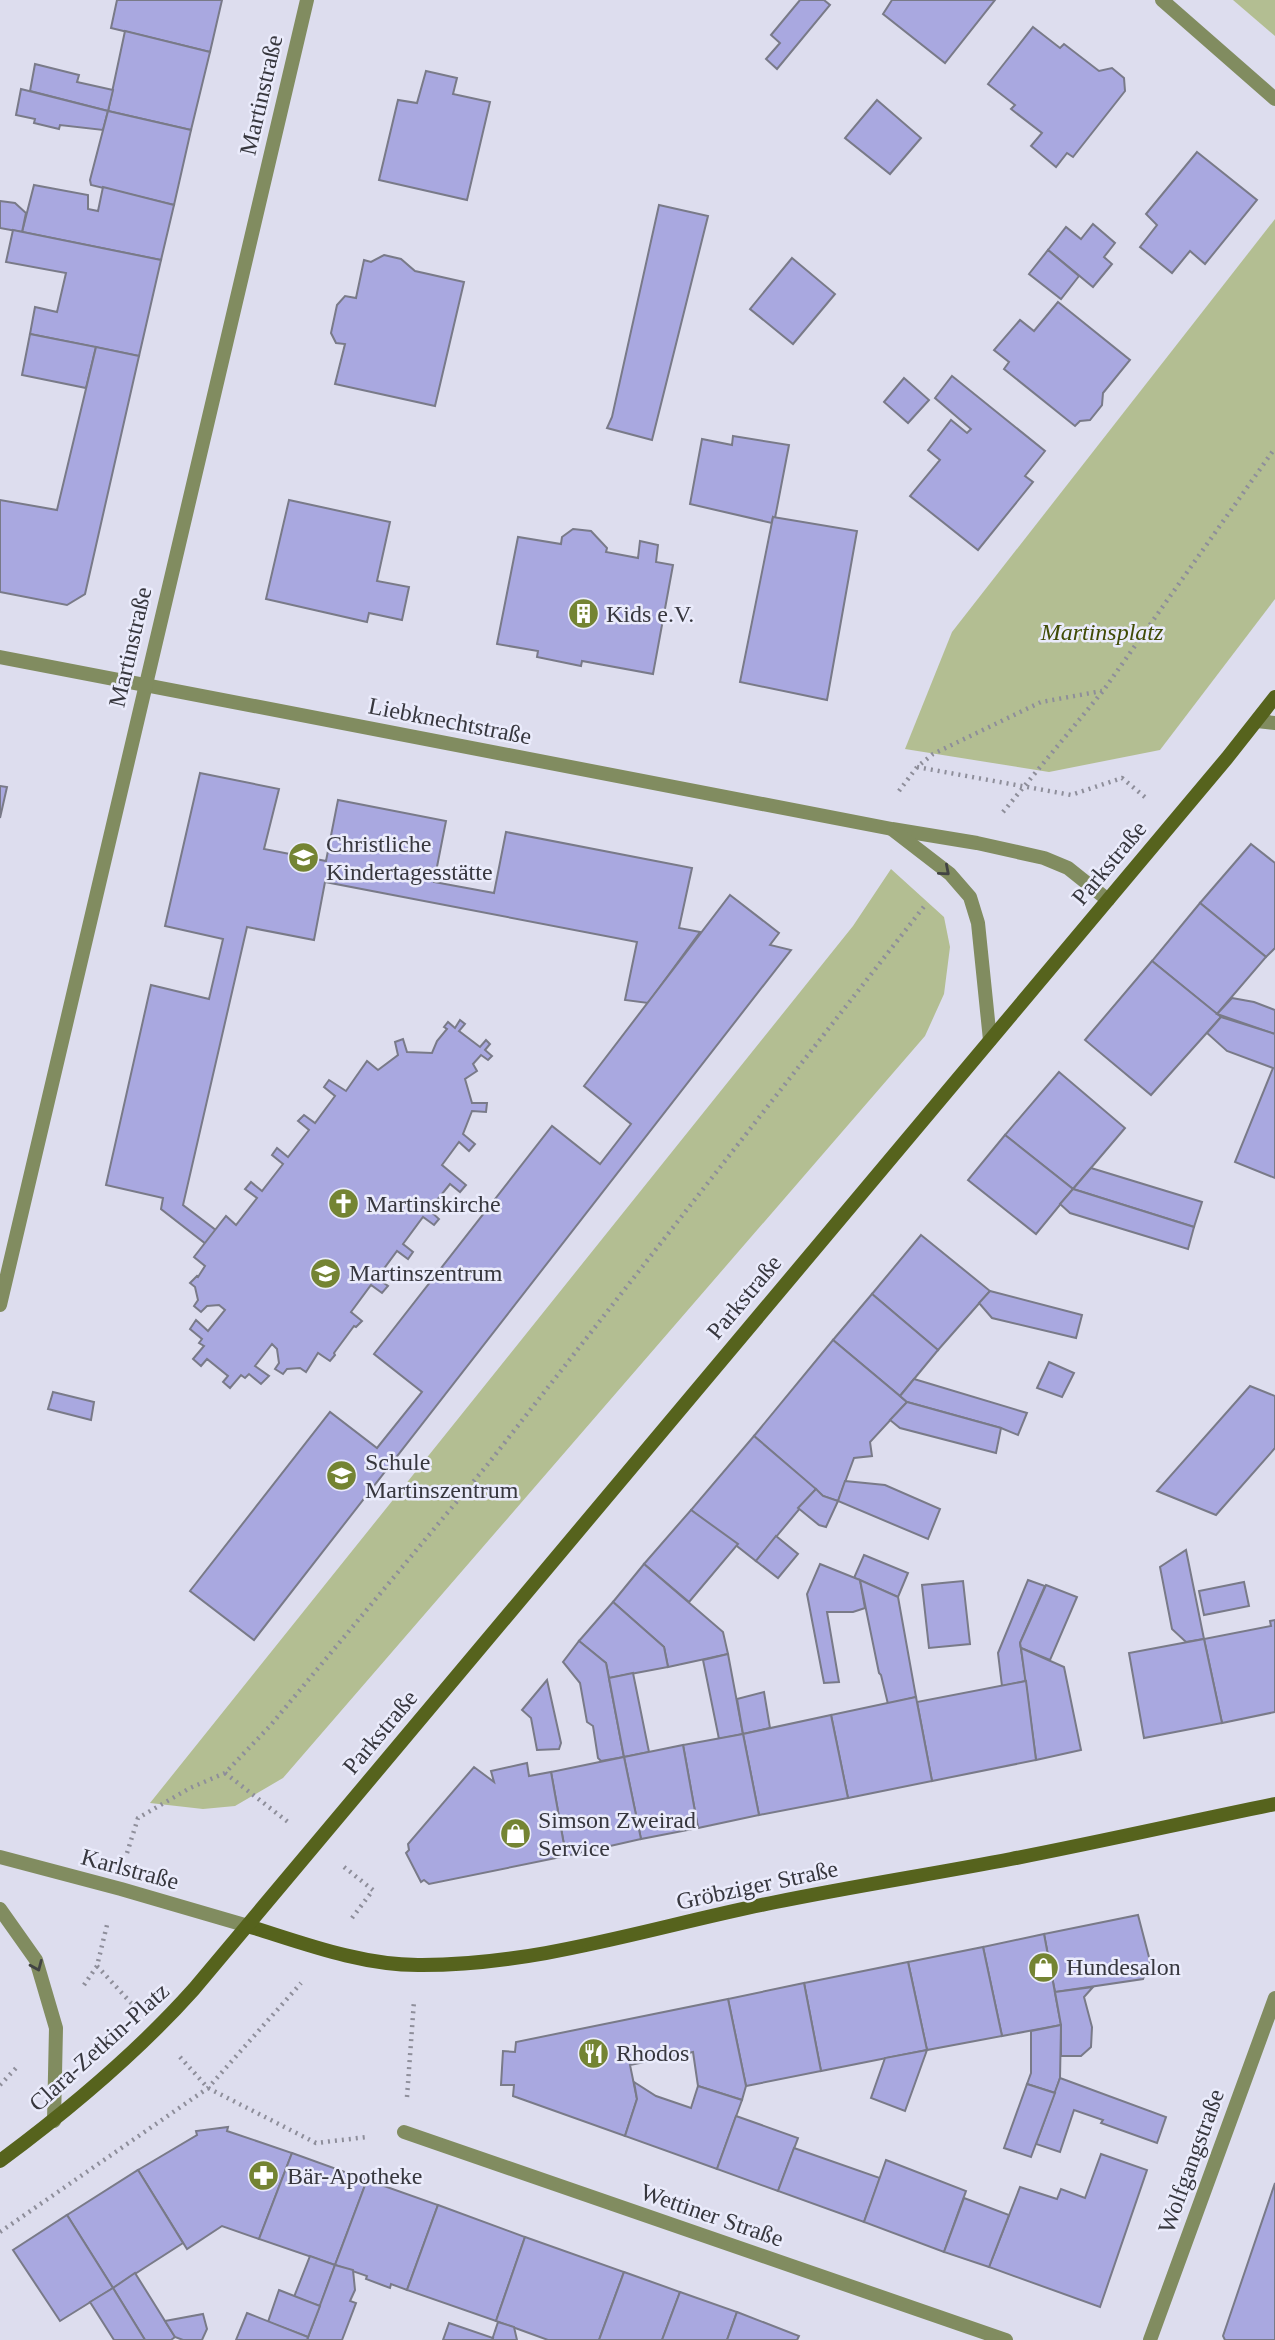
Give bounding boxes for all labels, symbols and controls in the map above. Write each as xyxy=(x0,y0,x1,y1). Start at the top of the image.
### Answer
street label: Martinstraße xyxy=(235,32,287,158)
street label: Martinstraße xyxy=(104,584,156,710)
building icon: Kids e.V. xyxy=(566,597,600,631)
place label: Kids e.V. xyxy=(606,601,694,627)
park label: Martinsplatz xyxy=(1040,619,1164,645)
street label: Liebknechtstraße xyxy=(366,692,534,750)
street label: Parkstraße xyxy=(1066,816,1152,910)
place label: Christliche Kindertagesstätte xyxy=(326,831,493,885)
school or university icon: Christliche Kindertagesstätte xyxy=(286,841,320,875)
one-way arrow xyxy=(937,863,950,875)
church icon: Martinskirche xyxy=(326,1187,360,1221)
place label: Martinskirche xyxy=(366,1191,501,1217)
street label: Parkstraße xyxy=(701,1250,787,1344)
school or university icon: Martinszentrum xyxy=(309,1256,343,1290)
place label: Martinszentrum xyxy=(349,1260,503,1286)
place label: Schule Martinszentrum xyxy=(365,1449,519,1503)
school or university icon: Schule Martinszentrum xyxy=(325,1459,359,1493)
street label: Parkstraße xyxy=(337,1685,423,1779)
place label: Simson Zweirad Service xyxy=(538,1807,696,1861)
shop icon: Simson Zweirad Service xyxy=(498,1817,532,1851)
street label: Karlstraße xyxy=(78,1844,182,1894)
street label: Gröbziger Straße xyxy=(674,1855,840,1915)
shop icon: Hundesalon xyxy=(1026,1950,1060,1984)
place label: Hundesalon xyxy=(1066,1954,1181,1980)
one-way arrow xyxy=(29,1959,43,1971)
street label: Clara-Zetkin-Platz xyxy=(24,1978,174,2116)
restaurant icon: Rhodos xyxy=(576,2036,610,2070)
place label: Rhodos xyxy=(616,2040,689,2066)
street label: Wolfgangstraße xyxy=(1153,2085,1229,2237)
pharmacy icon: Bär-Apotheke xyxy=(247,2159,281,2193)
place label: Bär-Apotheke xyxy=(287,2163,422,2189)
street label: Wettiner Straße xyxy=(637,2178,787,2252)

